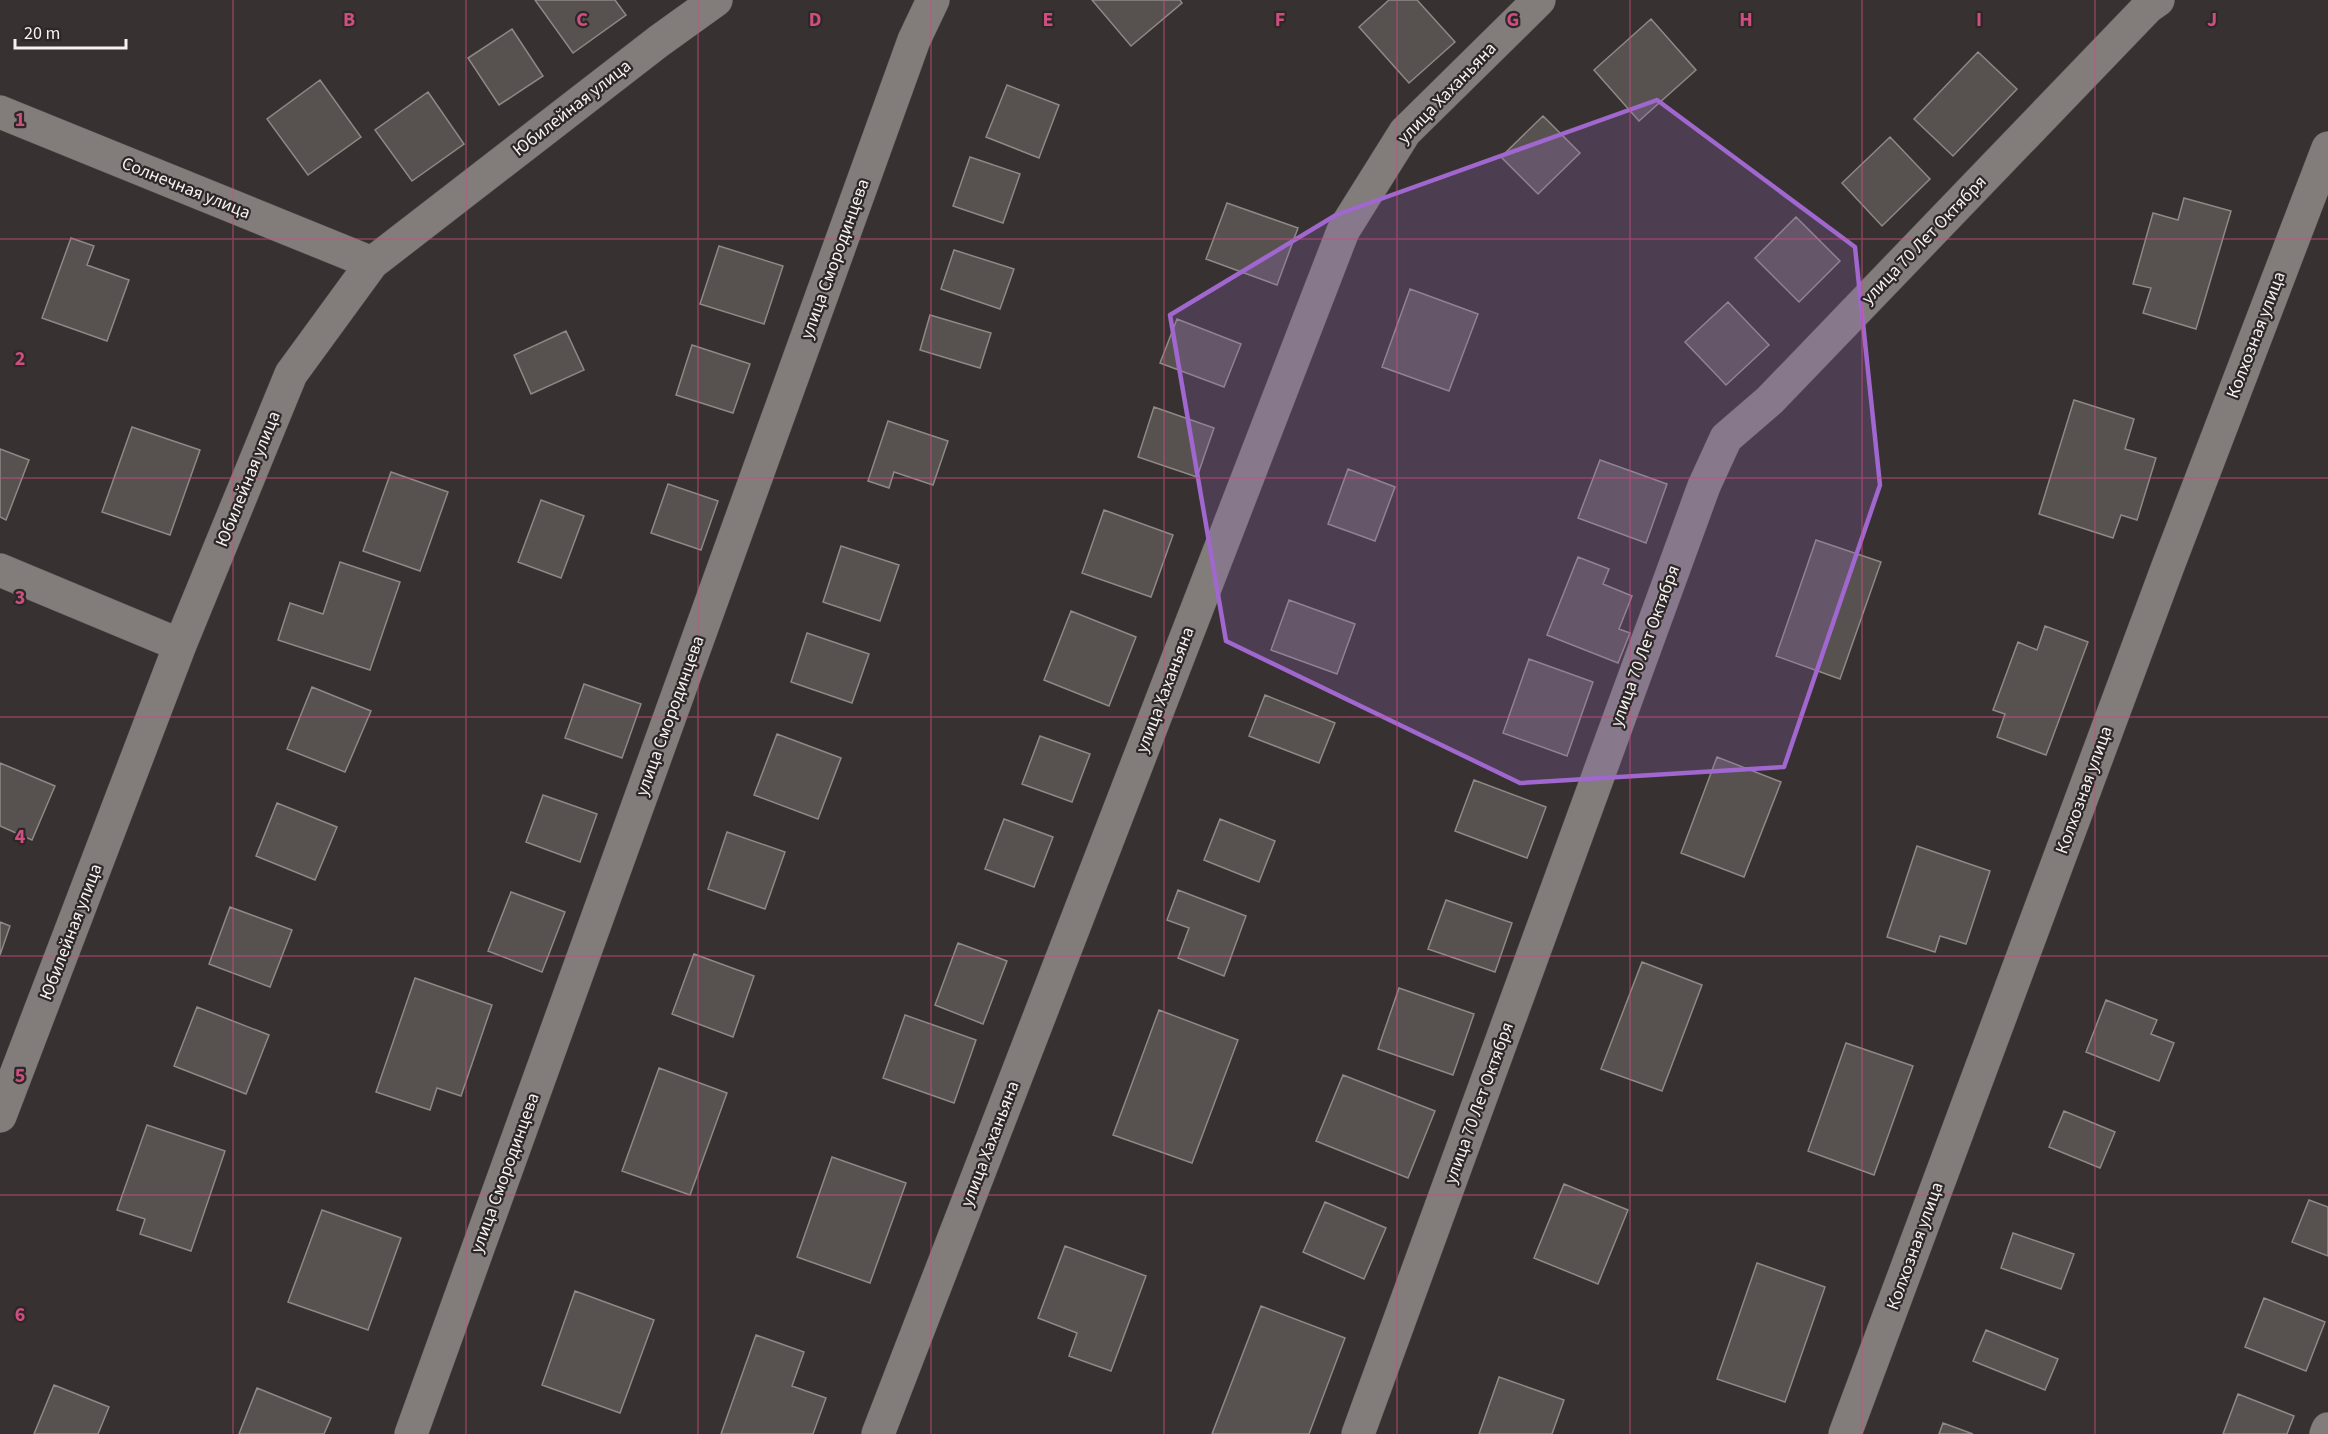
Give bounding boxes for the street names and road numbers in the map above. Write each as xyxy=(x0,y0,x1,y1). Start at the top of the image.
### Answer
street label: улица Хаханьяна xyxy=(1392,36,1502,150)
street label: Юбилейная улица xyxy=(507,54,637,162)
street label: Солнечная улица xyxy=(118,151,254,225)
street label: улица 70 Лет Октября xyxy=(1856,170,1992,310)
street label: улица Смородинцева xyxy=(794,175,876,343)
street label: Колхозная улица xyxy=(2220,268,2292,402)
street label: Юбилейная улица xyxy=(209,407,287,551)
street label: улица 70 Лет Октября xyxy=(1604,562,1686,730)
street label: улица Хаханьяна xyxy=(1129,623,1201,757)
street label: улица Смородинцева xyxy=(629,632,711,800)
street label: Колхозная улица xyxy=(2049,723,2119,857)
street label: Юбилейная улица xyxy=(33,860,109,1004)
street label: улица 70 Лет Октября xyxy=(1438,1019,1520,1187)
street label: улица Хаханьяна xyxy=(954,1077,1026,1211)
street label: улица Смородинцева xyxy=(464,1089,546,1257)
street label: Колхозная улица xyxy=(1880,1179,1950,1313)

